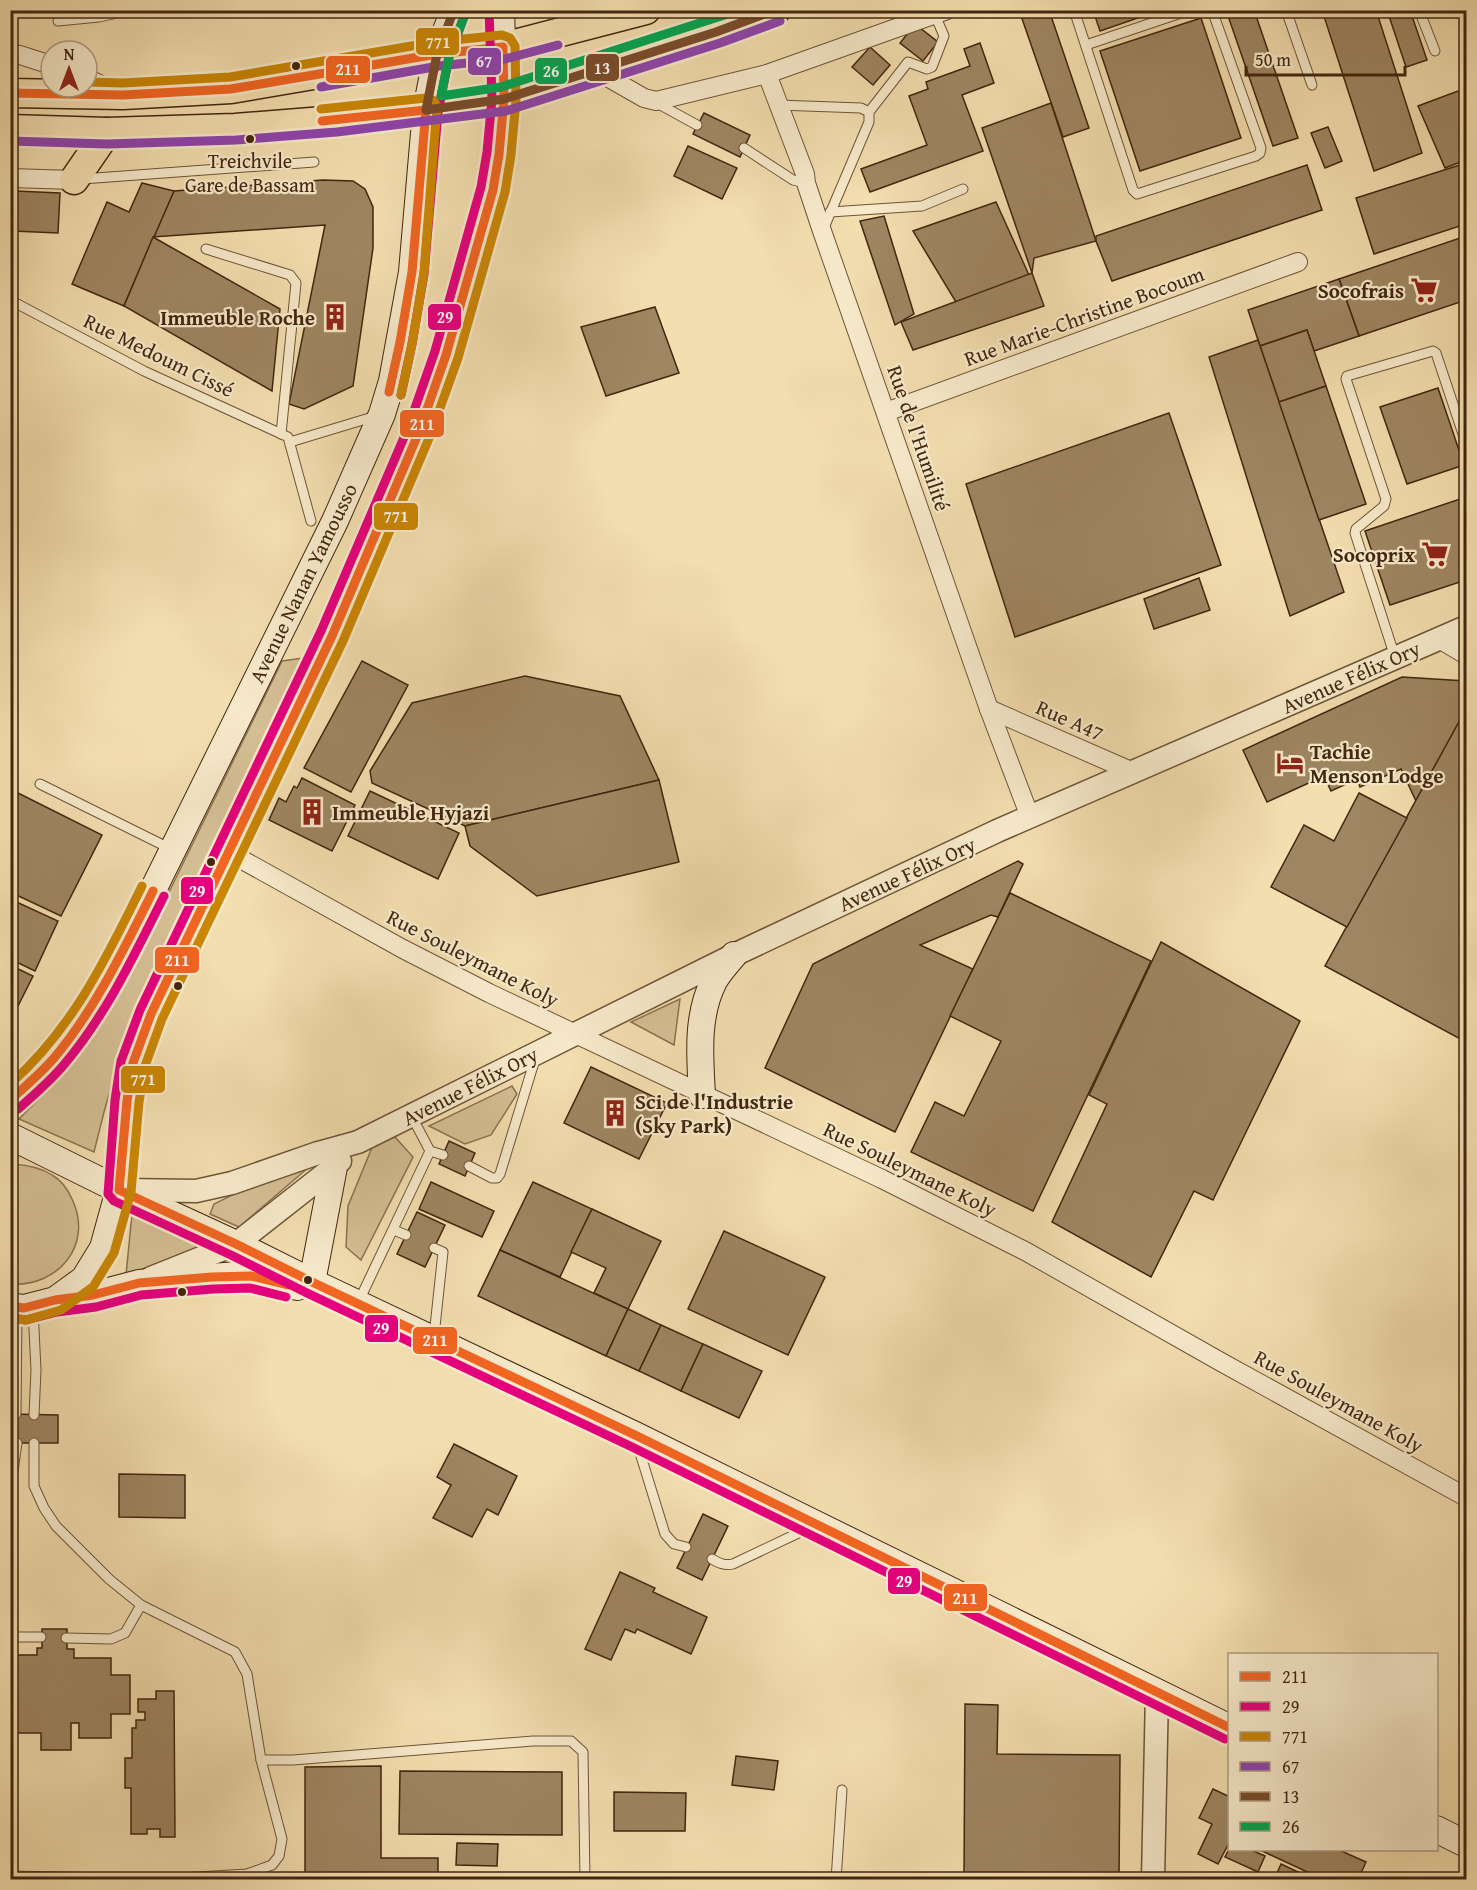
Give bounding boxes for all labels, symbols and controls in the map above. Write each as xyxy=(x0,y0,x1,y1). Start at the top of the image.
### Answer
line badge: 771 xyxy=(415,27,460,56)
text: 771 xyxy=(426,30,450,54)
north arrow xyxy=(39,39,99,99)
scale bar xyxy=(1246,39,1405,77)
text: N xyxy=(64,42,75,66)
text: 50 m xyxy=(1255,46,1291,73)
line badge: 67 xyxy=(467,47,502,76)
text: 67 xyxy=(476,49,492,73)
line badge: 13 xyxy=(585,53,620,82)
line badge: 211 xyxy=(325,55,371,84)
text: 13 xyxy=(594,56,610,80)
text: 211 xyxy=(336,57,360,81)
line badge: 26 xyxy=(534,57,568,85)
text: 26 xyxy=(543,59,559,83)
unlabelled marker xyxy=(290,60,302,72)
marker: Treichvile Gare de Bassam xyxy=(244,133,256,145)
place label: Treichvile Gare de Bassam xyxy=(185,146,316,199)
street label: Rue Marie-Christine Bocoum xyxy=(960,258,1208,374)
place label: Socofrais xyxy=(1318,275,1404,306)
supermarket icon: Socofrais xyxy=(1409,275,1439,305)
place label: Immeuble Roche xyxy=(160,302,315,333)
building icon: Immeuble Roche xyxy=(320,302,350,332)
line badge: 29 xyxy=(427,303,462,331)
street label: Rue Medoum Cissé xyxy=(79,305,240,405)
text: 29 xyxy=(437,305,453,329)
street label: Rue de l'Humilité xyxy=(880,361,958,515)
line badge: 211 xyxy=(399,409,445,438)
text: 211 xyxy=(410,412,434,436)
street label: Avenue Nanan Yamousso xyxy=(241,478,365,688)
line badge: 771 xyxy=(373,502,419,531)
text: 771 xyxy=(384,504,408,528)
place label: Socoprix xyxy=(1333,539,1415,570)
supermarket icon: Socoprix xyxy=(1420,539,1450,569)
street label: Avenue Félix Ory xyxy=(1277,632,1426,721)
street label: Rue A47 xyxy=(1031,691,1109,749)
place label: Tachie Menson Lodge xyxy=(1310,736,1444,791)
hotel icon: Tachie Menson Lodge xyxy=(1275,748,1305,778)
building icon: Immeuble Hyjazi xyxy=(297,797,327,827)
place label: Immeuble Hyjazi xyxy=(332,797,490,828)
street label: Avenue Félix Ory xyxy=(833,828,981,919)
unlabelled marker xyxy=(205,856,217,868)
line badge: 29 xyxy=(180,876,214,905)
text: 29 xyxy=(189,879,205,903)
street label: Rue Souleymane Koly xyxy=(382,901,565,1015)
line badge: 211 xyxy=(154,946,200,974)
text: 211 xyxy=(165,948,189,972)
unlabelled marker xyxy=(172,980,184,992)
street label: Avenue Félix Ory xyxy=(397,1038,544,1133)
line badge: 771 xyxy=(120,1065,166,1094)
text: 771 xyxy=(131,1067,155,1091)
place label: Sci de l'Industrie (Sky Park) xyxy=(635,1086,793,1141)
building icon: Sci de l'Industrie (Sky Park) xyxy=(600,1098,630,1128)
street label: Rue Souleymane Koly xyxy=(818,1114,1002,1225)
unlabelled marker xyxy=(302,1274,314,1286)
unlabelled marker xyxy=(176,1286,188,1298)
line badge: 29 xyxy=(364,1314,399,1343)
text: 29 xyxy=(373,1316,389,1340)
line badge: 211 xyxy=(412,1326,458,1355)
text: 211 xyxy=(423,1328,447,1352)
street label: Rue Souleymane Koly xyxy=(1249,1342,1430,1461)
line badge: 29 xyxy=(887,1567,921,1595)
text: 29 xyxy=(896,1569,912,1593)
line badge: 211 xyxy=(943,1583,988,1612)
text: 211 xyxy=(953,1586,977,1610)
legend xyxy=(1228,1653,1438,1851)
text: 211 xyxy=(1282,1663,1308,1690)
text: 29 xyxy=(1282,1693,1299,1720)
text: 771 xyxy=(1282,1723,1308,1750)
text: 67 xyxy=(1282,1753,1299,1780)
text: 13 xyxy=(1282,1783,1299,1810)
text: 26 xyxy=(1282,1813,1299,1840)

